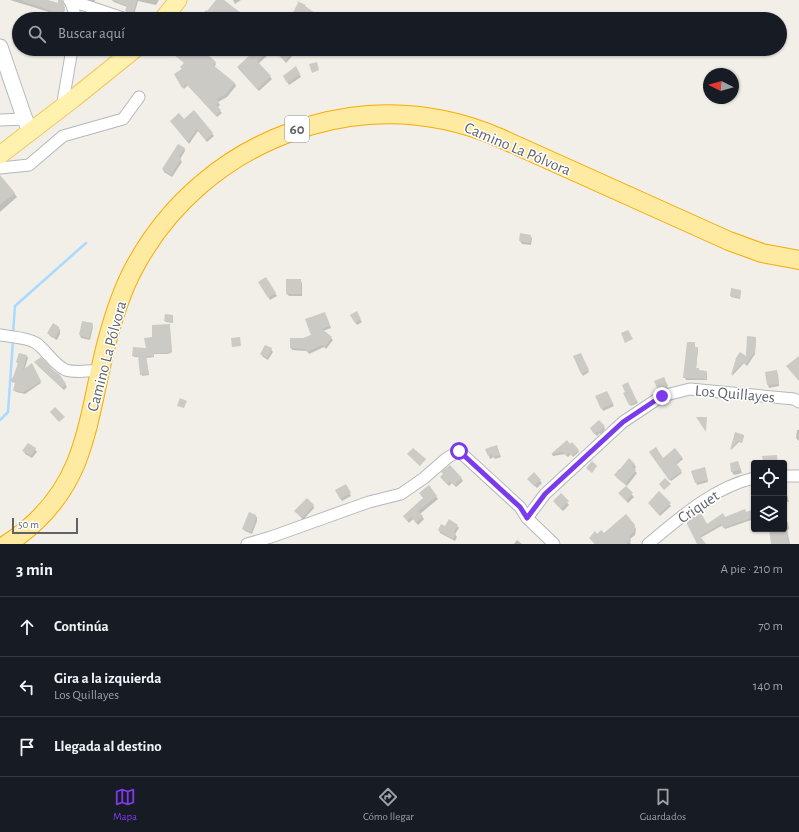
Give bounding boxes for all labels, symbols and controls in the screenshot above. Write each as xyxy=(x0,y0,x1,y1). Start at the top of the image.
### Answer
search box xyxy=(12,12,787,56)
icon: search xyxy=(26,23,48,45)
text: Buscar aquí xyxy=(58,26,125,41)
north arrow xyxy=(703,68,739,104)
road number: 60 xyxy=(285,116,309,142)
street label: Camino La Pólvora xyxy=(462,119,573,179)
street label: Camino La Pólvora xyxy=(85,299,129,413)
street label: Los Quillayes xyxy=(694,383,776,406)
route end xyxy=(653,387,671,405)
route start xyxy=(450,442,468,460)
map controls xyxy=(751,460,787,532)
button: locate xyxy=(751,460,787,496)
street label: Criquet xyxy=(675,487,722,526)
button: layers xyxy=(751,496,787,532)
scale bar xyxy=(12,516,78,535)
text: 50 m xyxy=(18,519,39,530)
text: 3 min xyxy=(16,561,53,578)
text: A pie · 210 m xyxy=(721,563,783,576)
icon: ahead xyxy=(16,616,38,638)
text: Continúa xyxy=(54,619,109,634)
text: 70 m xyxy=(758,620,783,633)
text: Gira a la izquierda xyxy=(54,671,161,686)
icon: left xyxy=(16,676,38,698)
text: 140 m xyxy=(753,680,783,693)
text: Los Quillayes xyxy=(54,689,119,702)
icon: arrive xyxy=(16,736,38,758)
text: Llegada al destino xyxy=(54,739,162,754)
tab: Mapa xyxy=(113,786,137,823)
tab: Cómo llegar xyxy=(363,786,414,823)
tab: Guardados xyxy=(640,786,686,823)

